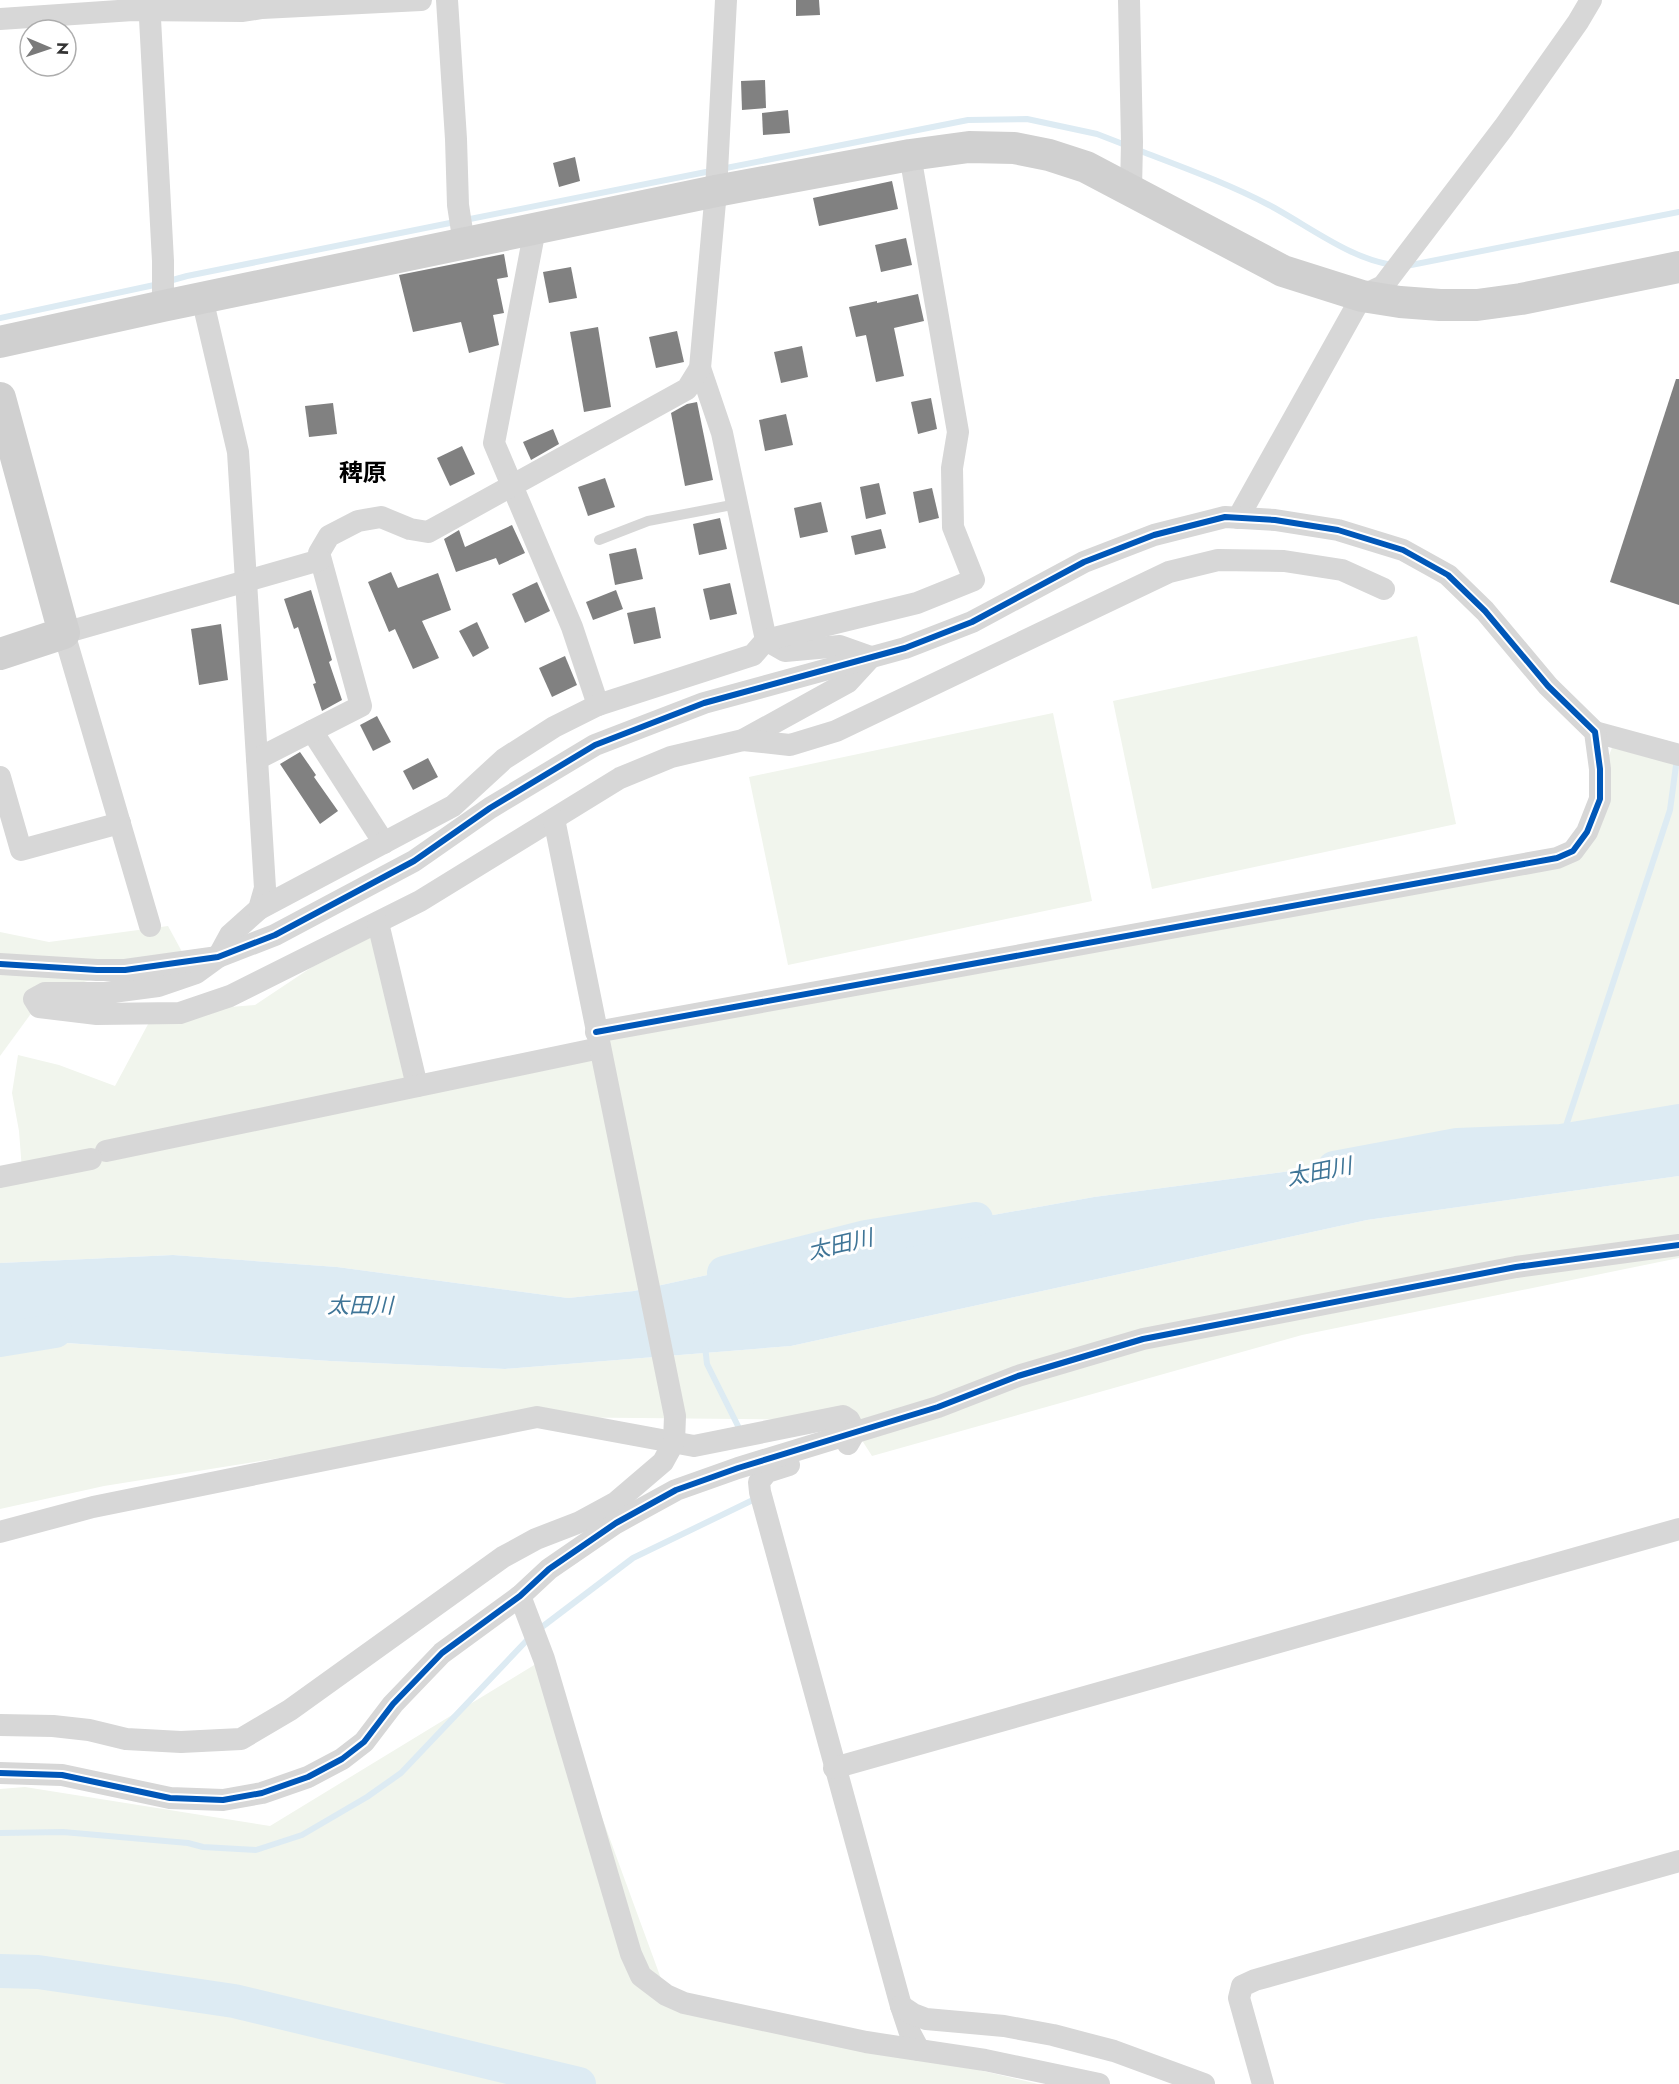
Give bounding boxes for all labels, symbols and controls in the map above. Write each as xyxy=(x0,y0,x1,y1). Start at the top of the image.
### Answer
north arrow xyxy=(18,18,78,78)
text: N xyxy=(51,42,74,55)
district label: 稗原 xyxy=(339,455,387,490)
water label: 太田川 xyxy=(1284,1149,1356,1193)
water label: 太田川 xyxy=(804,1221,878,1267)
water label: 太田川 xyxy=(327,1289,395,1321)

